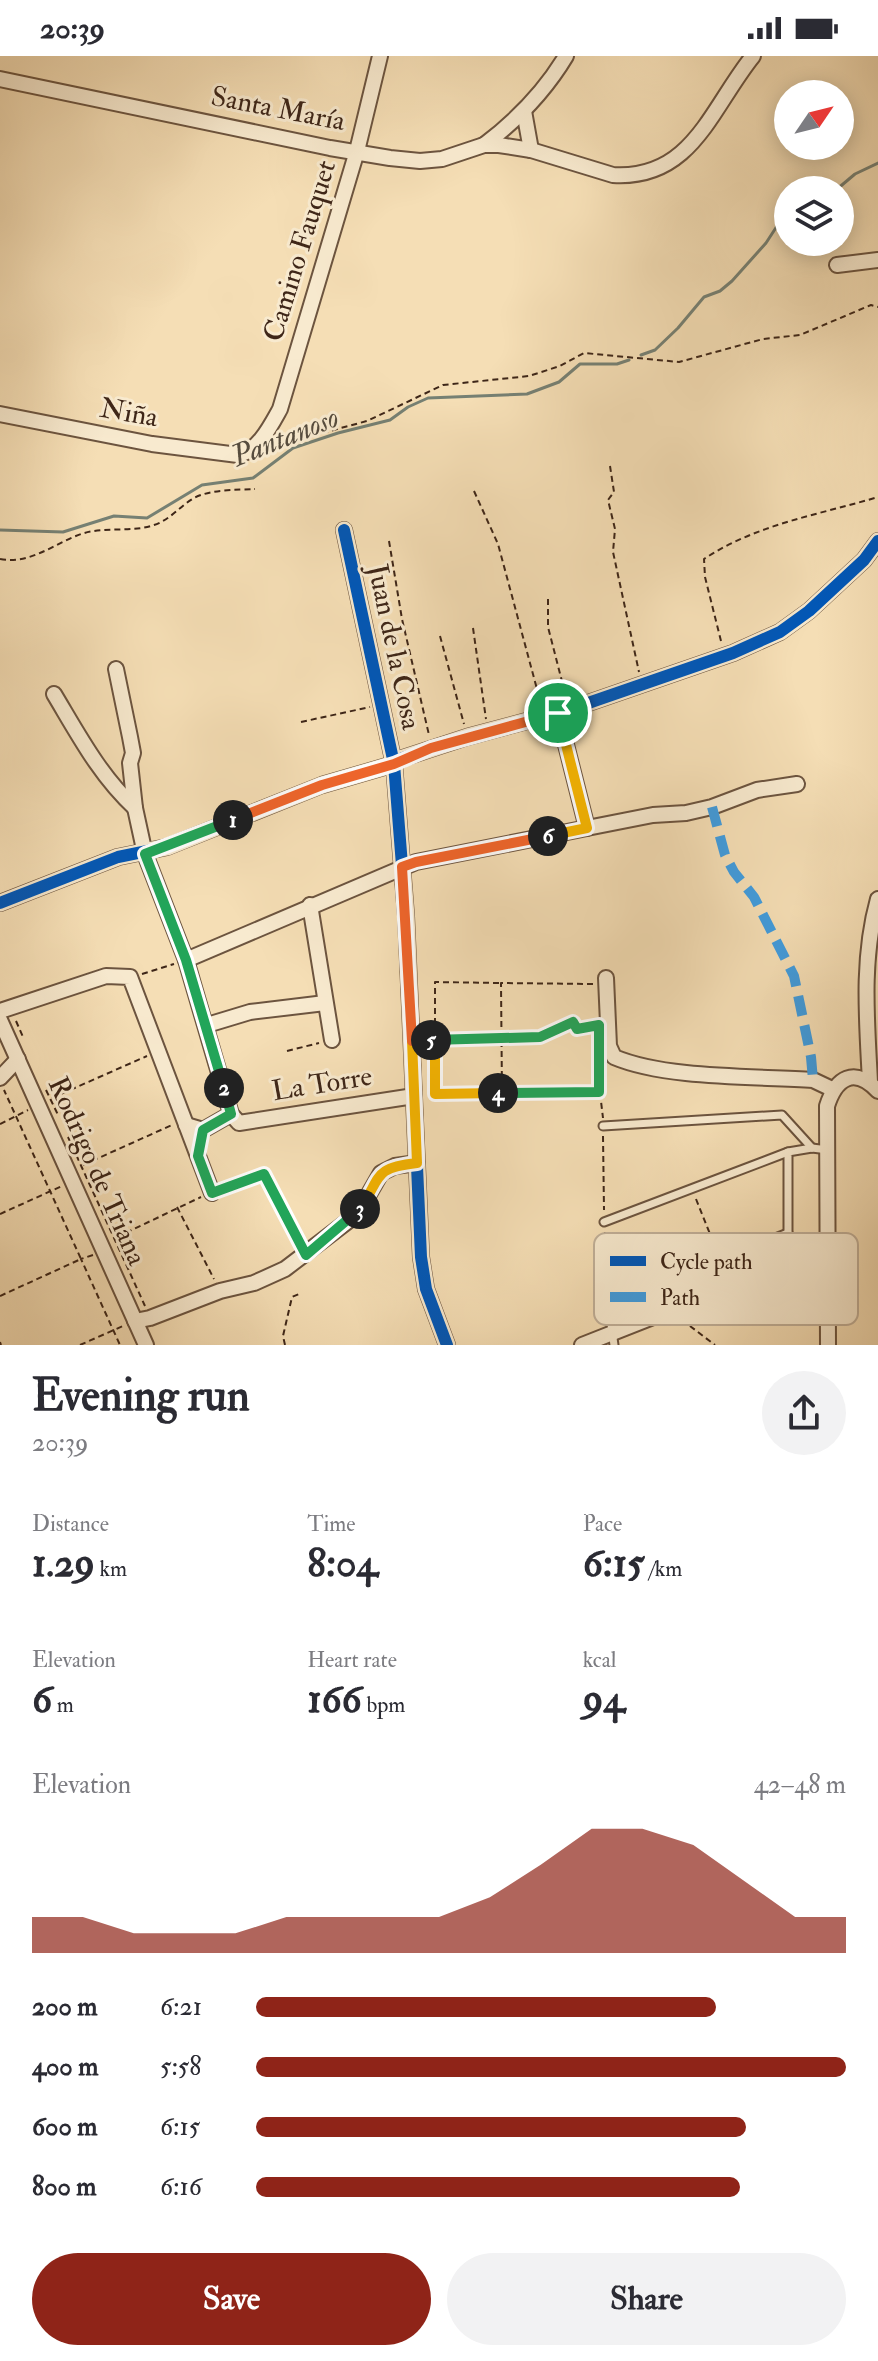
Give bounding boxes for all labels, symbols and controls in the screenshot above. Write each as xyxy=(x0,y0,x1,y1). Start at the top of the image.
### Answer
text: 20:39 xyxy=(40,10,105,47)
street label: Santa María xyxy=(208,79,348,139)
north arrow xyxy=(774,80,854,160)
map controls xyxy=(774,80,854,256)
street label: Camino Fauquet xyxy=(256,156,344,346)
button: layers xyxy=(774,176,854,256)
street label: Niña xyxy=(97,391,161,435)
water label: Pantanoso xyxy=(225,399,344,476)
street label: Juan de la Cosa xyxy=(359,560,429,733)
pin xyxy=(524,679,592,747)
icon: arrive xyxy=(536,691,580,735)
pin: 1 xyxy=(213,800,253,840)
text: 1 xyxy=(229,806,237,834)
pin: 6 xyxy=(528,816,568,856)
text: 6 xyxy=(542,822,554,850)
pin: 5 xyxy=(411,1020,451,1060)
text: 5 xyxy=(426,1026,436,1054)
street label: La Torre xyxy=(269,1059,375,1109)
pin: 2 xyxy=(204,1068,244,1108)
street label: Rodrigo de Triana xyxy=(40,1071,154,1271)
pin: 4 xyxy=(478,1073,518,1113)
text: 2 xyxy=(218,1074,230,1102)
text: 4 xyxy=(492,1079,504,1107)
pin: 3 xyxy=(340,1189,380,1229)
text: 3 xyxy=(356,1195,364,1223)
legend xyxy=(594,1233,858,1325)
text: Cycle path xyxy=(660,1248,753,1277)
text: Path xyxy=(660,1284,701,1312)
text: Evening run xyxy=(32,1369,250,1424)
button: share xyxy=(762,1371,846,1455)
text: 20:39 xyxy=(32,1427,88,1459)
text: Distance xyxy=(32,1510,109,1538)
text: Time xyxy=(307,1510,355,1538)
text: Pace xyxy=(583,1510,622,1538)
text: 1.29 xyxy=(32,1538,95,1589)
text: 8:04 xyxy=(307,1538,378,1589)
text: 6:15 xyxy=(583,1538,644,1589)
text: km xyxy=(95,1555,127,1583)
text: /km xyxy=(644,1555,682,1583)
text: Elevation xyxy=(32,1646,116,1674)
text: Heart rate xyxy=(307,1646,397,1674)
text: kcal xyxy=(583,1646,616,1674)
text: 6 xyxy=(32,1674,52,1725)
text: 166 xyxy=(307,1674,362,1725)
text: 94 xyxy=(583,1674,625,1725)
text: m xyxy=(52,1691,74,1719)
text: bpm xyxy=(362,1691,405,1719)
text: Elevation xyxy=(32,1769,131,1801)
text: 42–48 m xyxy=(754,1769,846,1801)
text: 200 m xyxy=(32,1991,97,2023)
text: 6:21 xyxy=(160,1991,202,2023)
text: 400 m xyxy=(32,2051,98,2083)
text: 5:58 xyxy=(160,2051,202,2083)
text: 600 m xyxy=(32,2111,97,2143)
text: 6:15 xyxy=(160,2111,200,2143)
text: 800 m xyxy=(32,2171,97,2203)
text: 6:16 xyxy=(160,2171,202,2203)
button: Save xyxy=(32,2253,431,2345)
button: Share xyxy=(447,2253,846,2345)

